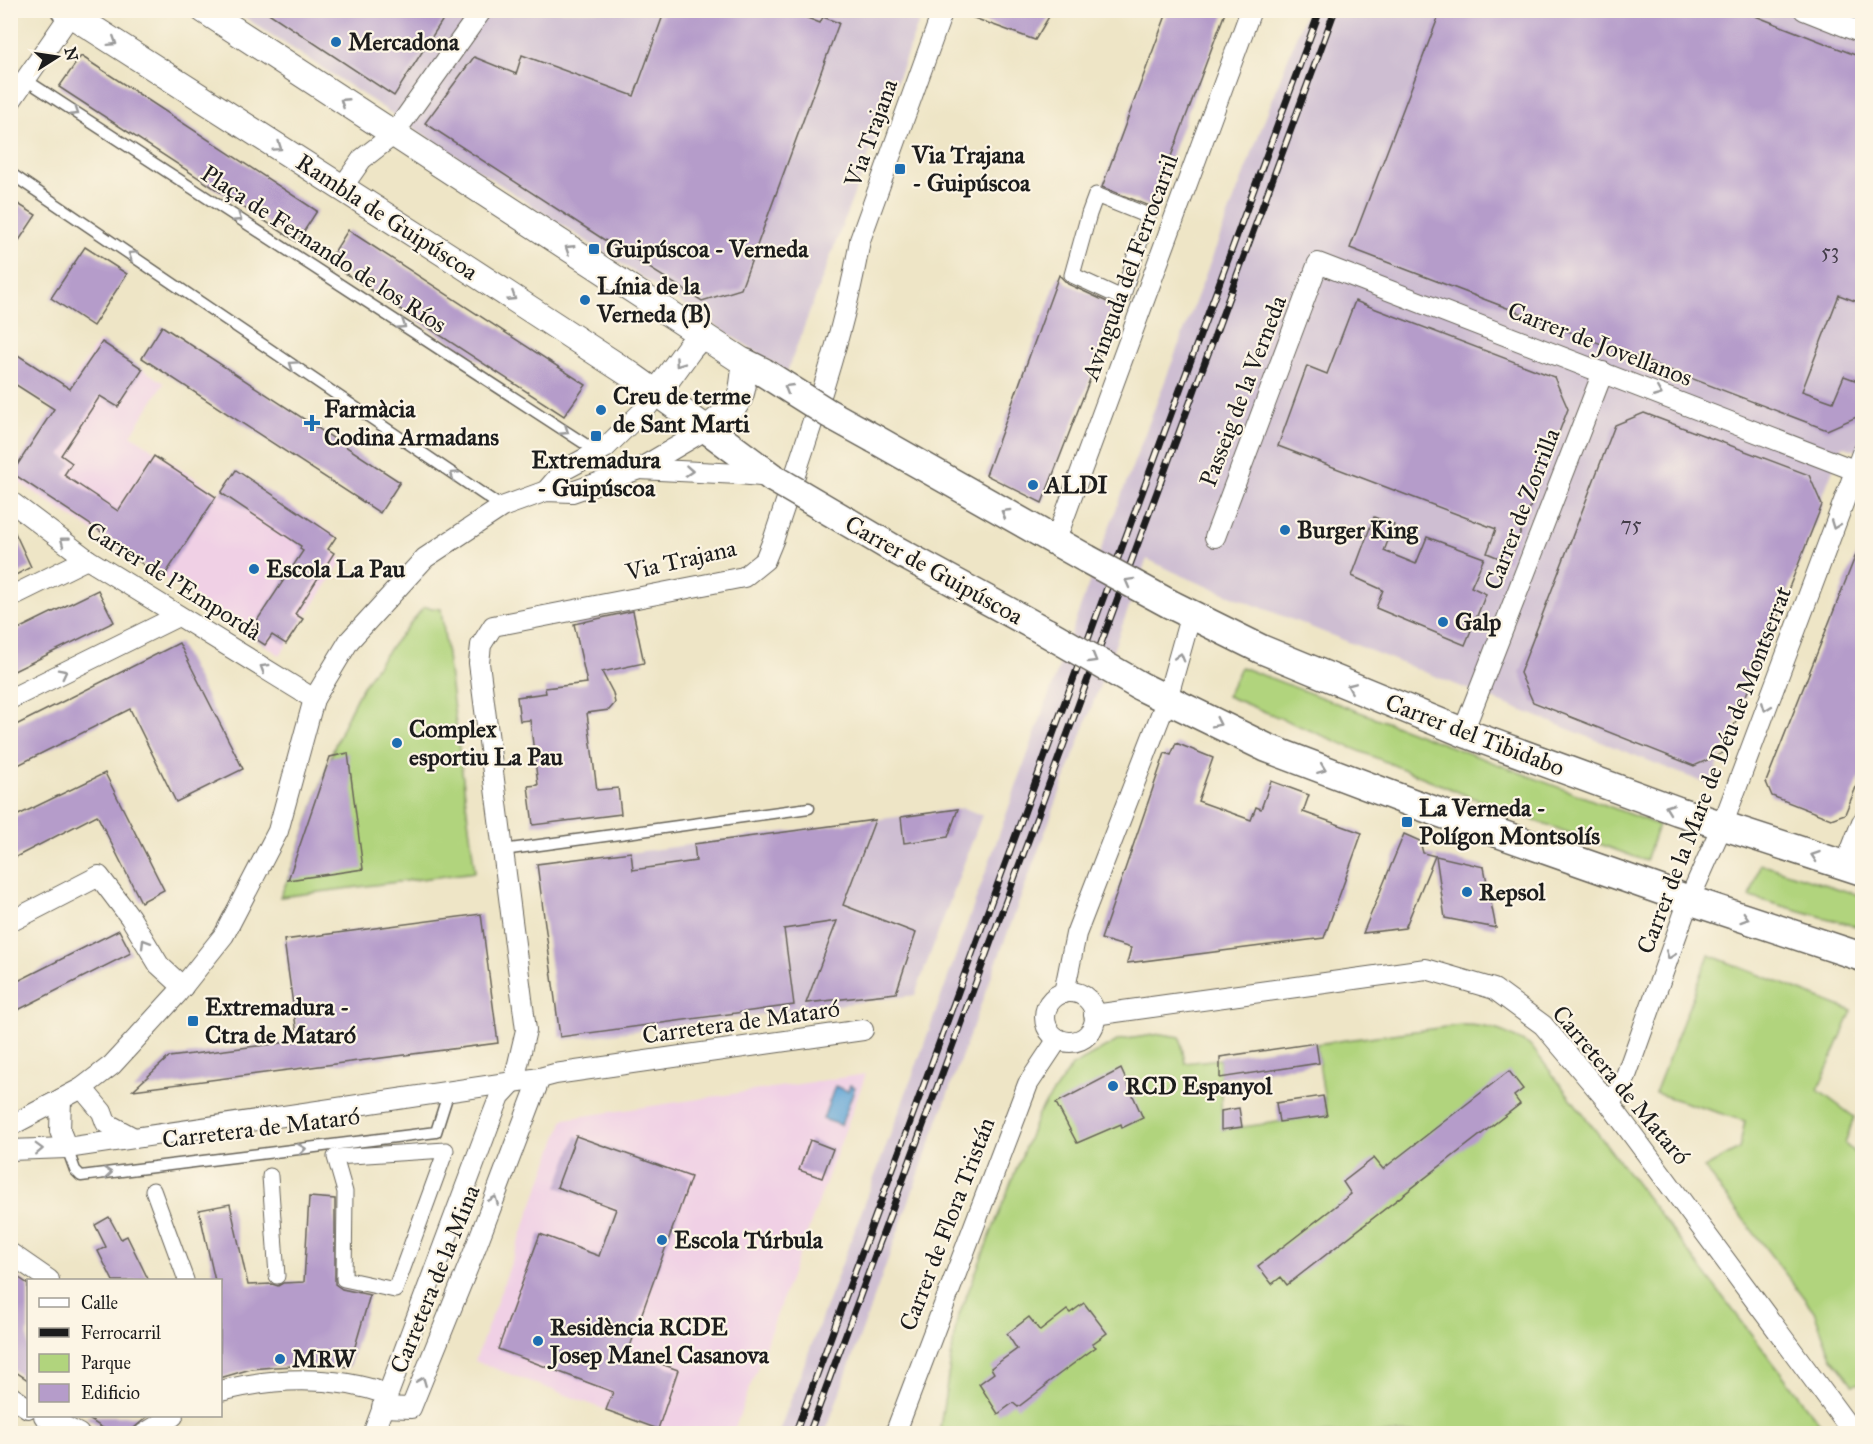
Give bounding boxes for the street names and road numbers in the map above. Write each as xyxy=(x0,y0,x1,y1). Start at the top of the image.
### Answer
street label: Via Trajana xyxy=(837,74,905,192)
street label: Rambla de Guipúscoa xyxy=(290,147,484,287)
street label: Avinguda del Ferrocarril xyxy=(1075,149,1185,385)
street label: Plaça de Fernando de los Ríos xyxy=(196,158,452,340)
street label: Passeig de la Verneda xyxy=(1193,291,1294,491)
street label: Carrer de Jovellanos xyxy=(1503,295,1697,393)
street label: Carrer de Zorrilla xyxy=(1477,423,1567,594)
street label: Carrer de Guipúscoa xyxy=(840,509,1029,632)
street label: Carrer de l'Empordà xyxy=(81,515,268,647)
street label: Via Trajana xyxy=(622,533,740,588)
street label: Carrer de la Mare de Déu de Montserrat xyxy=(1630,582,1798,958)
street label: Carrer del Tibidabo xyxy=(1381,687,1569,783)
street label: Carretera de Mataró xyxy=(640,993,842,1051)
street label: Carretera de Mataró xyxy=(1546,999,1696,1171)
street label: Carretera de Mataró xyxy=(160,1101,362,1155)
street label: Carrer de Flora Tristán xyxy=(892,1113,1002,1335)
street label: Carretera de la Mina xyxy=(384,1180,487,1378)

